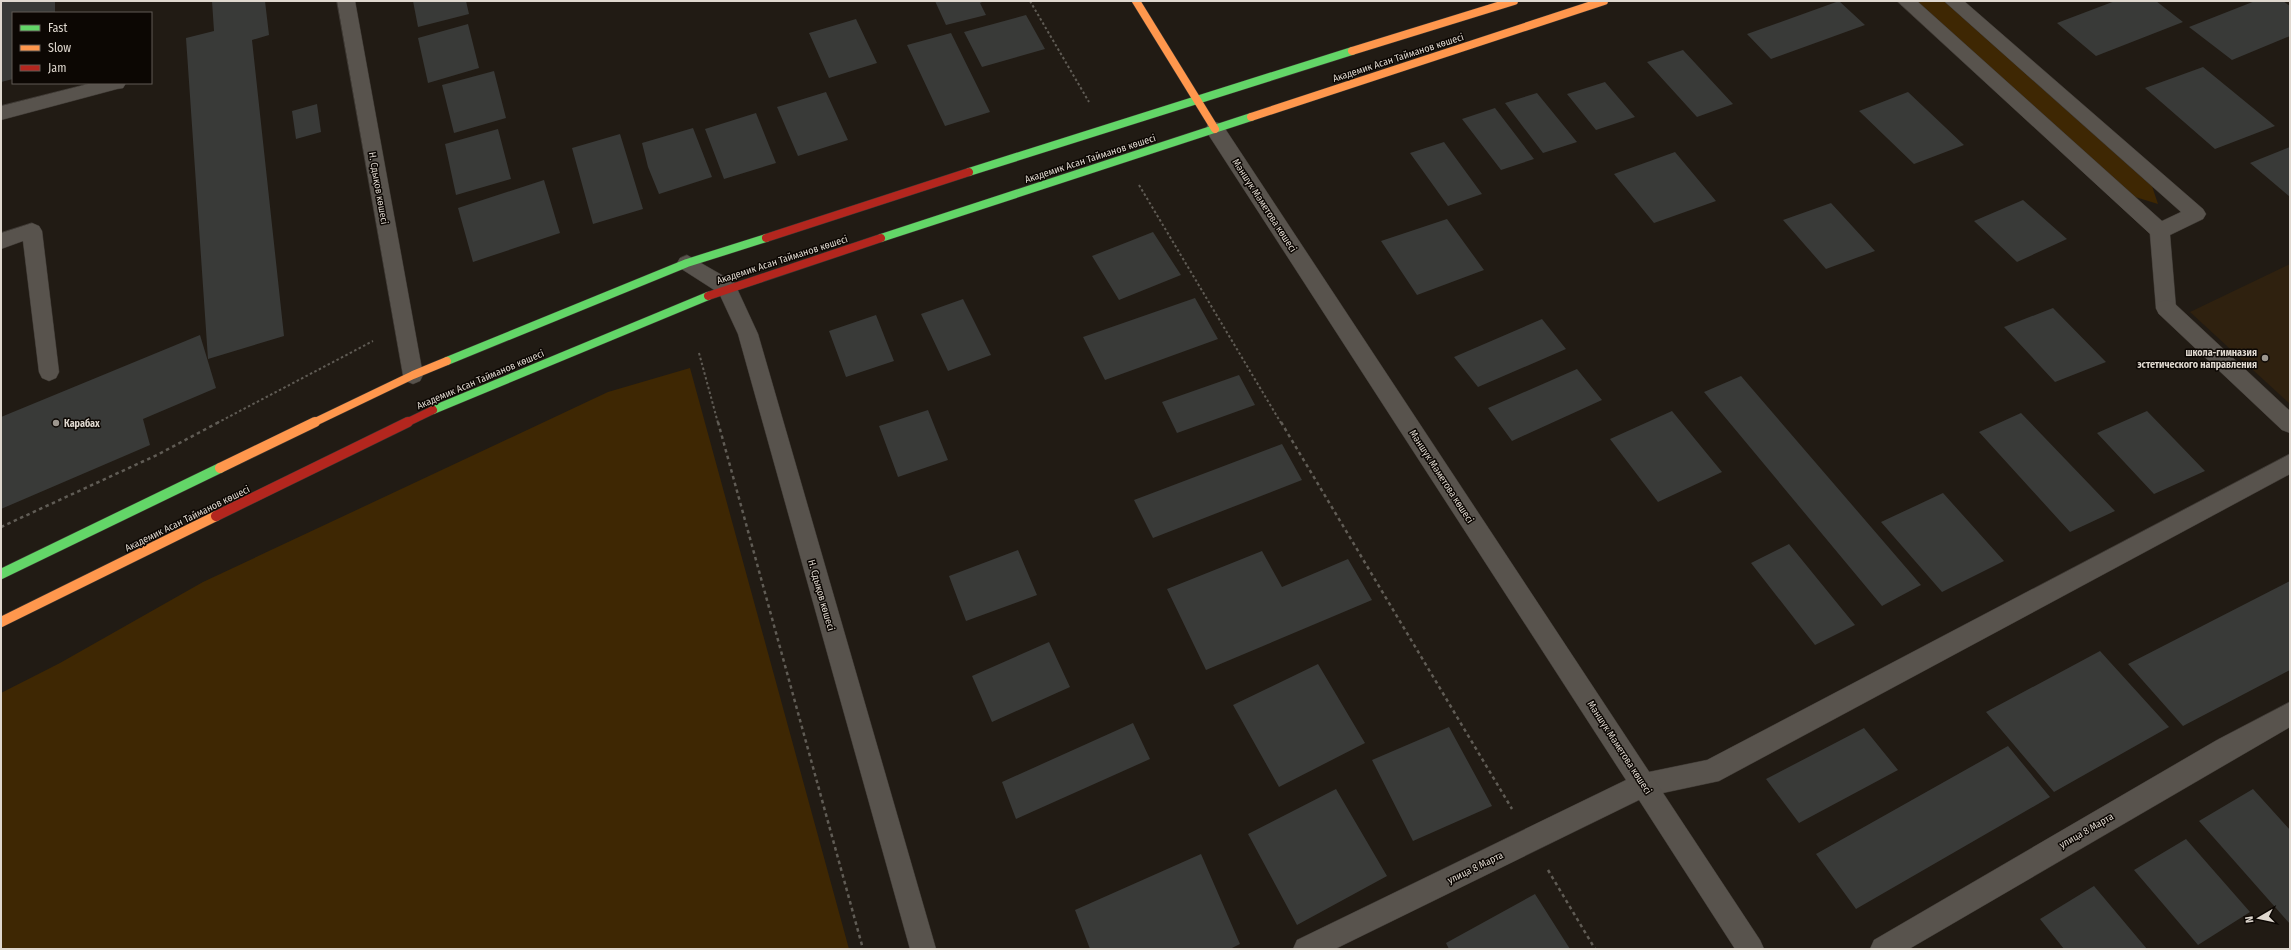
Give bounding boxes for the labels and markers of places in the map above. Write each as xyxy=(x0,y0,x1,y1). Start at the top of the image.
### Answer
place label: школа-гимназия эстетического направления xyxy=(2137,347,2257,371)
marker: школа-гимназия эстетического направления xyxy=(2260,353,2270,363)
marker: Карабах xyxy=(51,418,61,428)
place label: Карабах xyxy=(64,418,100,430)

